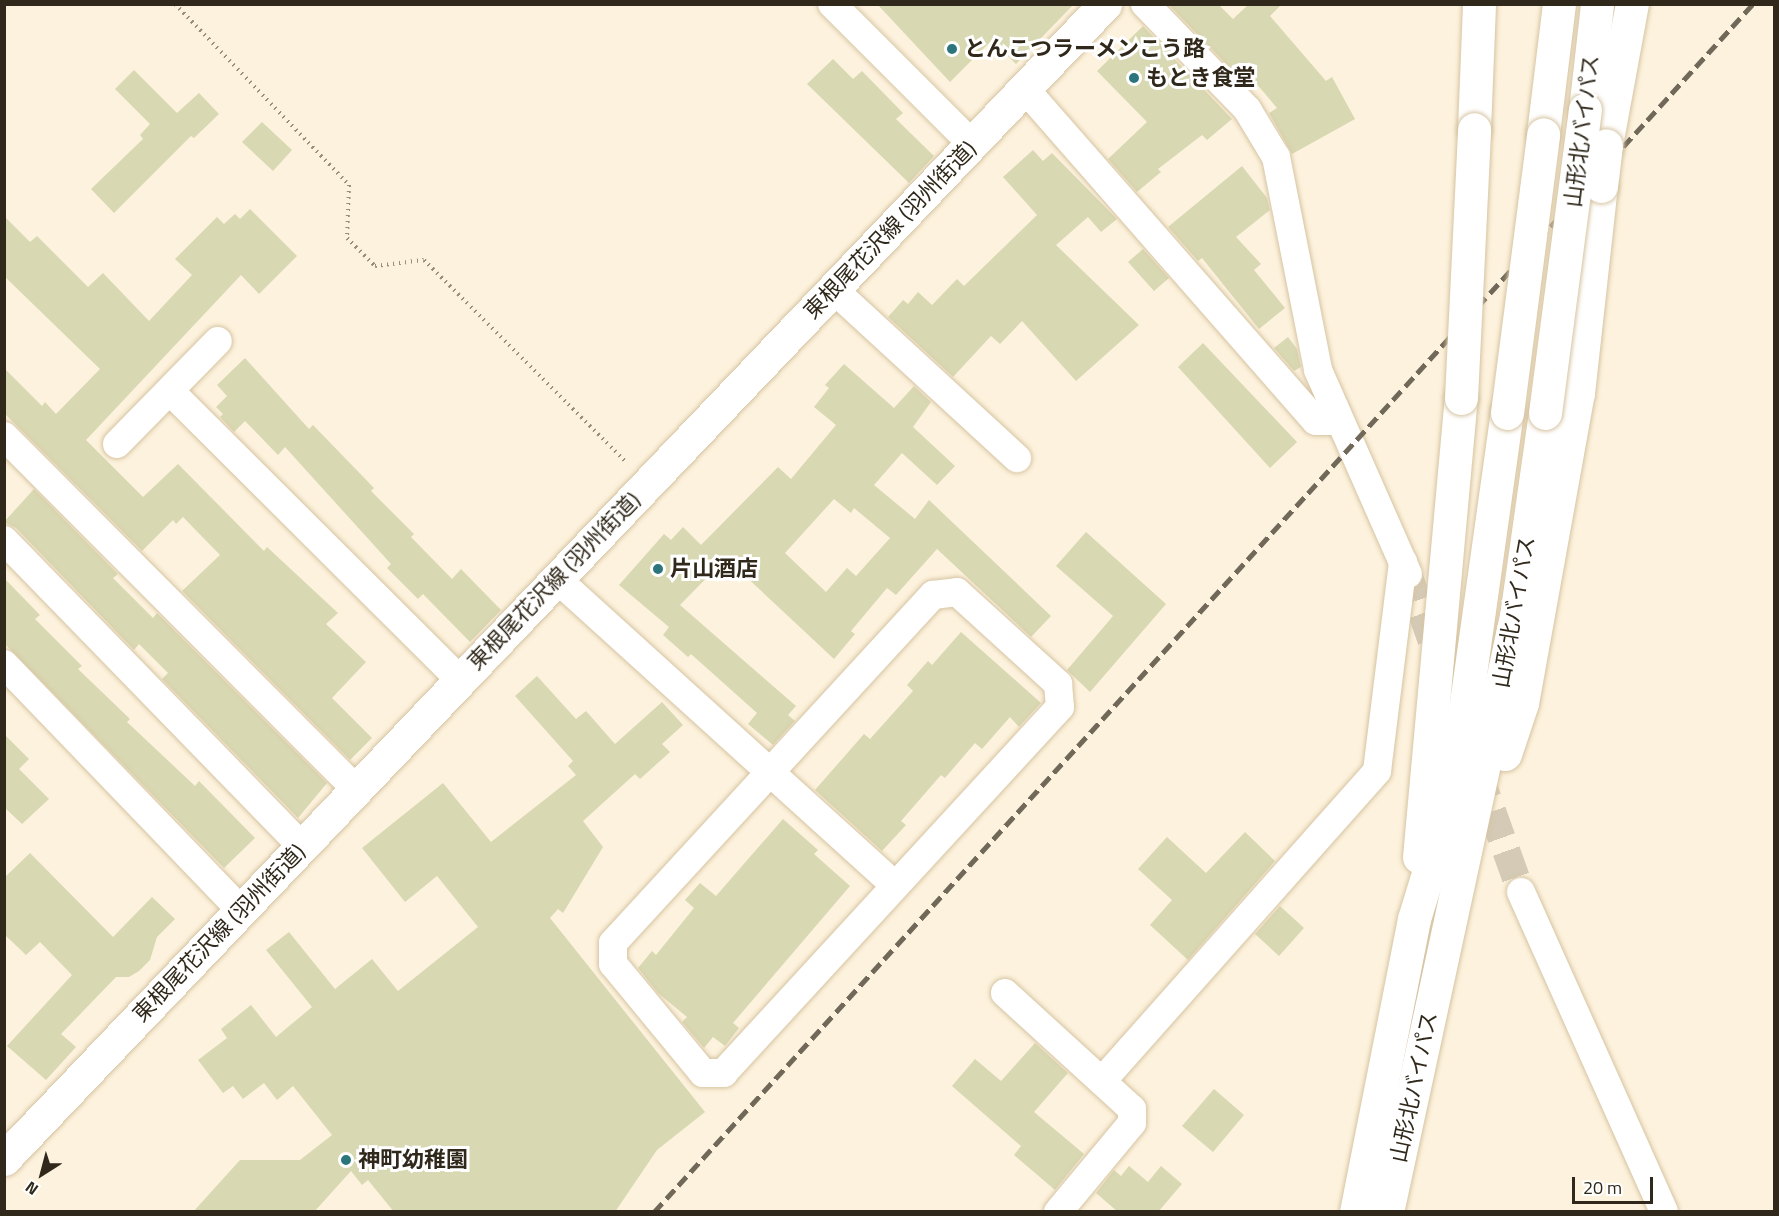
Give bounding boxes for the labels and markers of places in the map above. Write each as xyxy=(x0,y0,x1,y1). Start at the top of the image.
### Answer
place label: とんこつラーメンこう路 xyxy=(964,36,1206,62)
marker: とんこつラーメンこう路 xyxy=(945,42,959,56)
place label: もとき食堂 xyxy=(1146,65,1256,91)
marker: もとき食堂 xyxy=(1127,71,1141,85)
place label: 片山酒店 xyxy=(670,556,758,582)
marker: 片山酒店 xyxy=(651,562,665,576)
place label: 神町幼稚園 xyxy=(358,1147,468,1173)
marker: 神町幼稚園 xyxy=(339,1153,353,1167)

